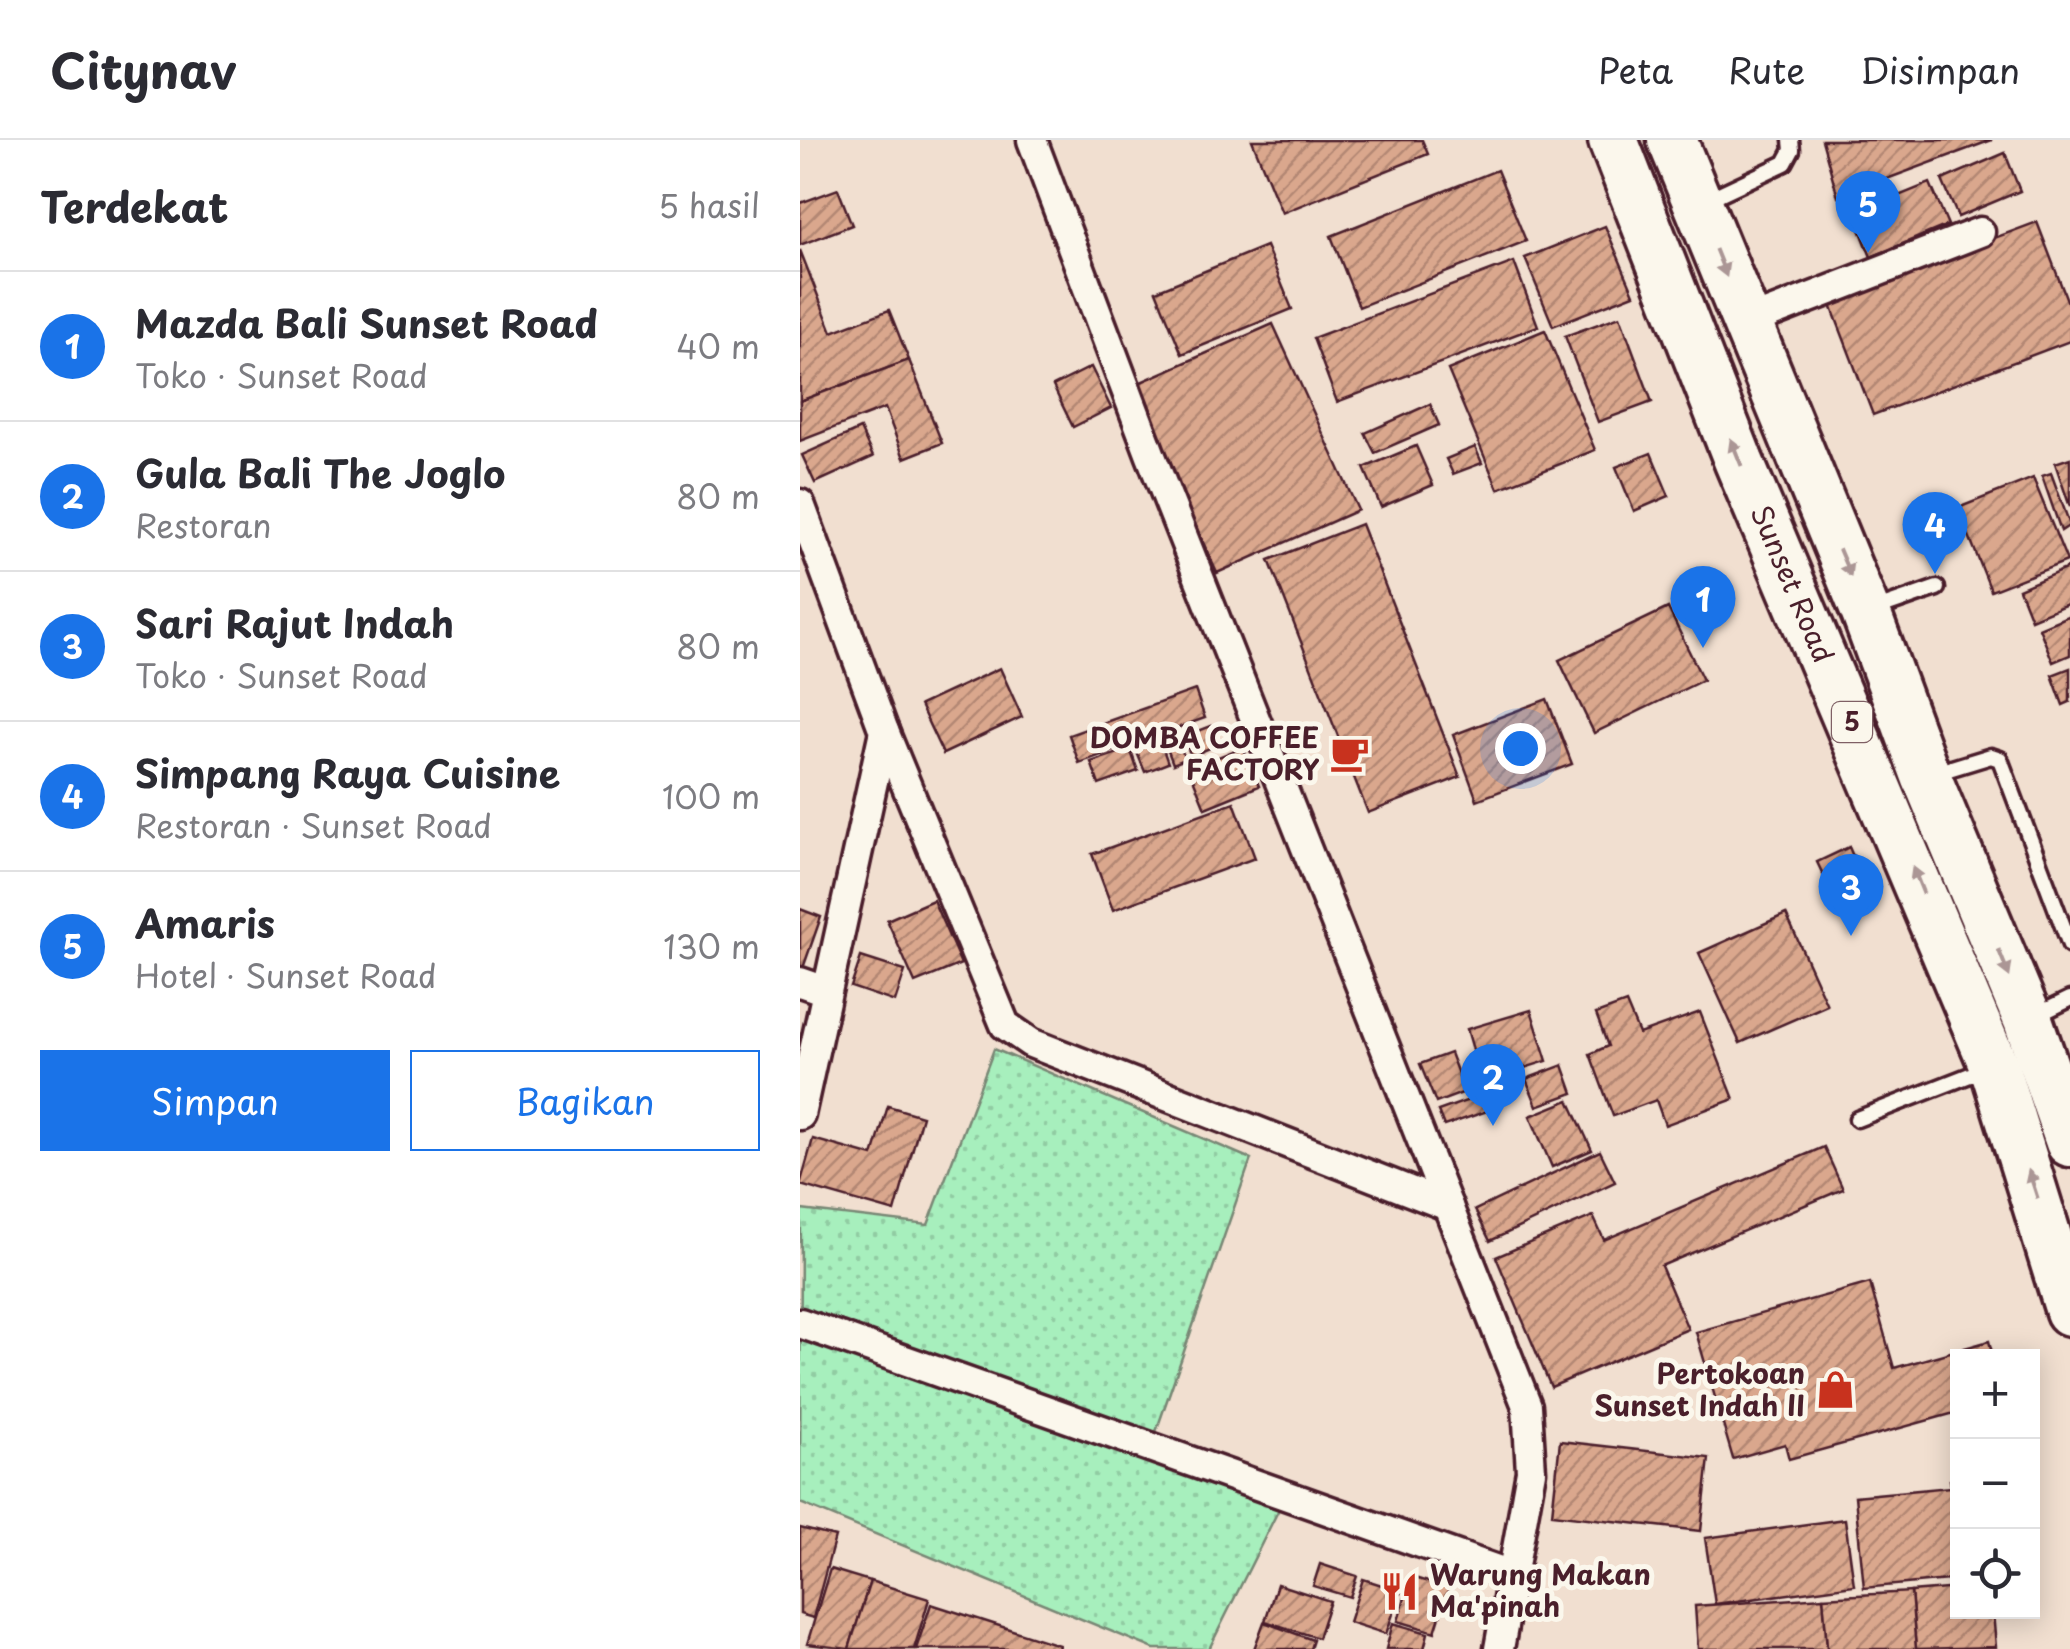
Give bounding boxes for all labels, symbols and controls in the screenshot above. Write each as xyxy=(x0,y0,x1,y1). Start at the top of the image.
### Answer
text: Citynav xyxy=(50,33,237,105)
text: Peta xyxy=(1598,43,1673,96)
text: Rute xyxy=(1728,43,1805,96)
text: Disimpan xyxy=(1860,43,2020,96)
pin: 5 xyxy=(1836,171,1900,253)
text: Terdekat xyxy=(40,174,228,237)
text: 5 hasil xyxy=(658,181,760,229)
one-way arrow xyxy=(1713,248,1729,278)
text: Mazda Bali Sunset Road xyxy=(135,294,598,351)
text: 1 xyxy=(65,322,80,370)
text: 40 m xyxy=(676,322,760,370)
text: Toko · Sunset Road xyxy=(135,351,428,399)
one-way arrow xyxy=(1727,437,1743,467)
text: Gula Bali The Joglo xyxy=(135,444,505,501)
text: 2 xyxy=(61,472,84,520)
text: 80 m xyxy=(676,472,760,520)
pin: 4 xyxy=(1902,492,1968,574)
street label: Sunset Road xyxy=(1741,498,1846,669)
text: Restoran xyxy=(135,501,272,549)
one-way arrow xyxy=(1838,549,1854,579)
pin: 1 xyxy=(1670,566,1736,648)
text: Sari Rajut Indah xyxy=(135,594,454,651)
text: 3 xyxy=(62,622,83,670)
text: 80 m xyxy=(676,622,760,670)
text: Toko · Sunset Road xyxy=(135,651,428,699)
road number: 5 xyxy=(1832,702,1872,742)
place label: DOMBA COFFEE FACTORY xyxy=(1090,715,1320,790)
your location xyxy=(1495,723,1546,774)
cafe icon: DOMBA COFFEE FACTORY xyxy=(1328,733,1370,775)
text: Simpang Raya Cuisine xyxy=(135,744,560,801)
text: 4 xyxy=(62,772,83,820)
text: 100 m xyxy=(662,772,760,820)
text: Restoran · Sunset Road xyxy=(135,801,492,849)
pin: 3 xyxy=(1818,854,1884,936)
one-way arrow xyxy=(1909,865,1925,895)
text: Amaris xyxy=(135,894,275,951)
text: 5 xyxy=(62,922,83,970)
text: 130 m xyxy=(663,922,760,970)
one-way arrow xyxy=(1996,948,2012,978)
text: Hotel · Sunset Road xyxy=(135,951,437,999)
pin: 2 xyxy=(1460,1044,1526,1126)
button: Simpan xyxy=(40,1050,390,1151)
button: Bagikan xyxy=(410,1050,760,1151)
one-way arrow xyxy=(2024,1169,2039,1199)
map controls xyxy=(1950,1349,2040,1619)
button: + xyxy=(1950,1349,2040,1439)
place label: Pertokoan Sunset Indah II xyxy=(1594,1351,1805,1426)
shop icon: Pertokoan Sunset Indah II xyxy=(1814,1369,1856,1411)
button: − xyxy=(1950,1439,2040,1529)
button: locate xyxy=(1950,1529,2040,1619)
place label: Warung Makan Ma'pinah xyxy=(1430,1552,1651,1627)
restaurant icon: Warung Makan Ma'pinah xyxy=(1379,1570,1421,1612)

